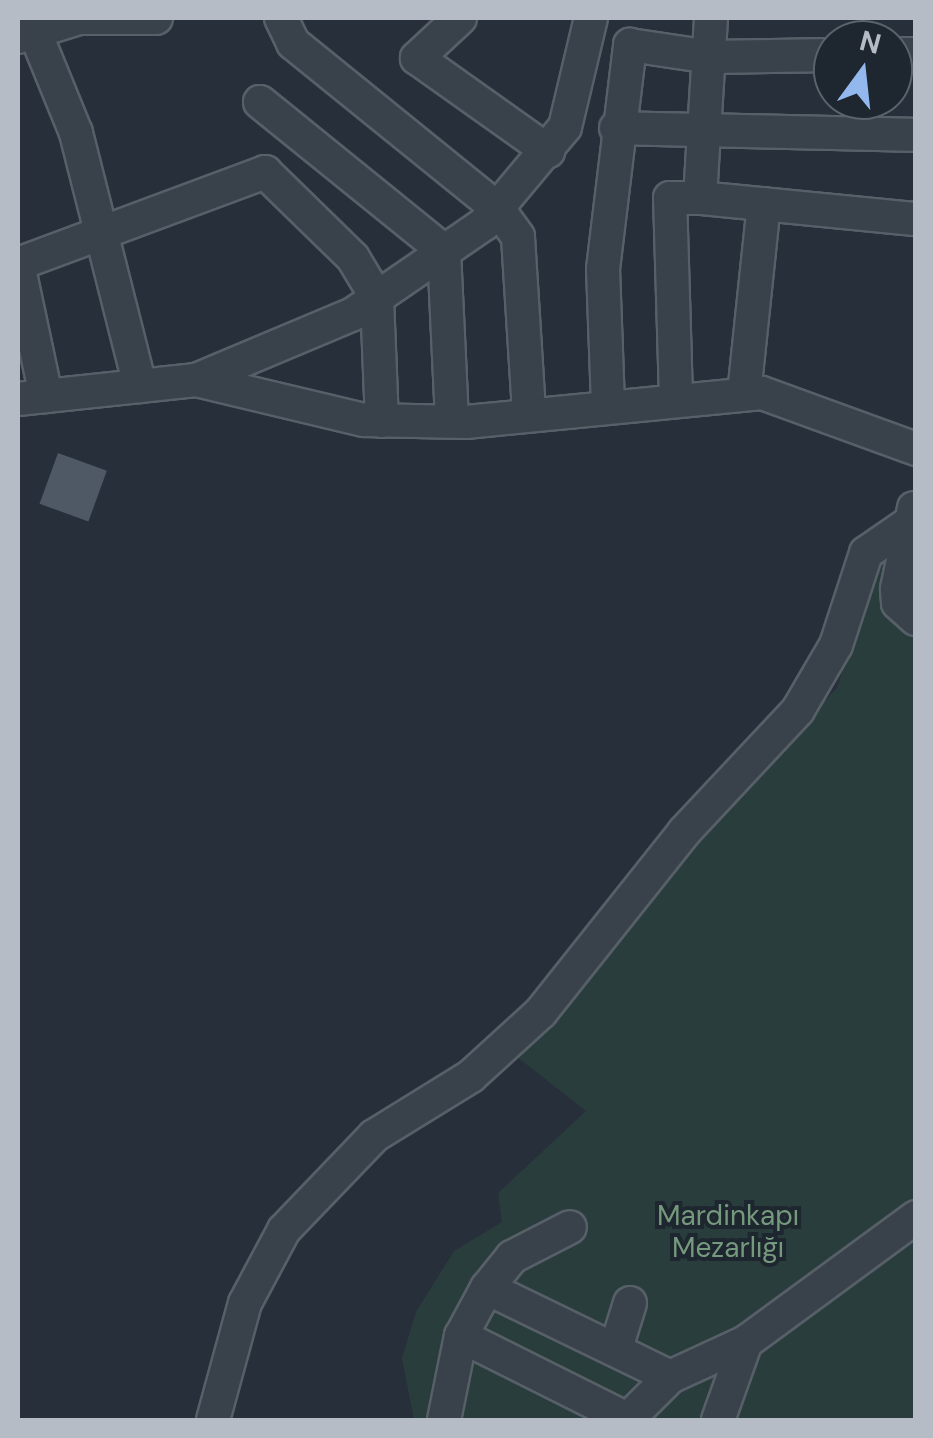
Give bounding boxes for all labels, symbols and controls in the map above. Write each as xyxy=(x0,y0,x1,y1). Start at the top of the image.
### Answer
north arrow xyxy=(813,20,913,120)
text: N xyxy=(856,22,885,63)
park label: Mardinkapı Mezarlığı xyxy=(657,1199,799,1265)

